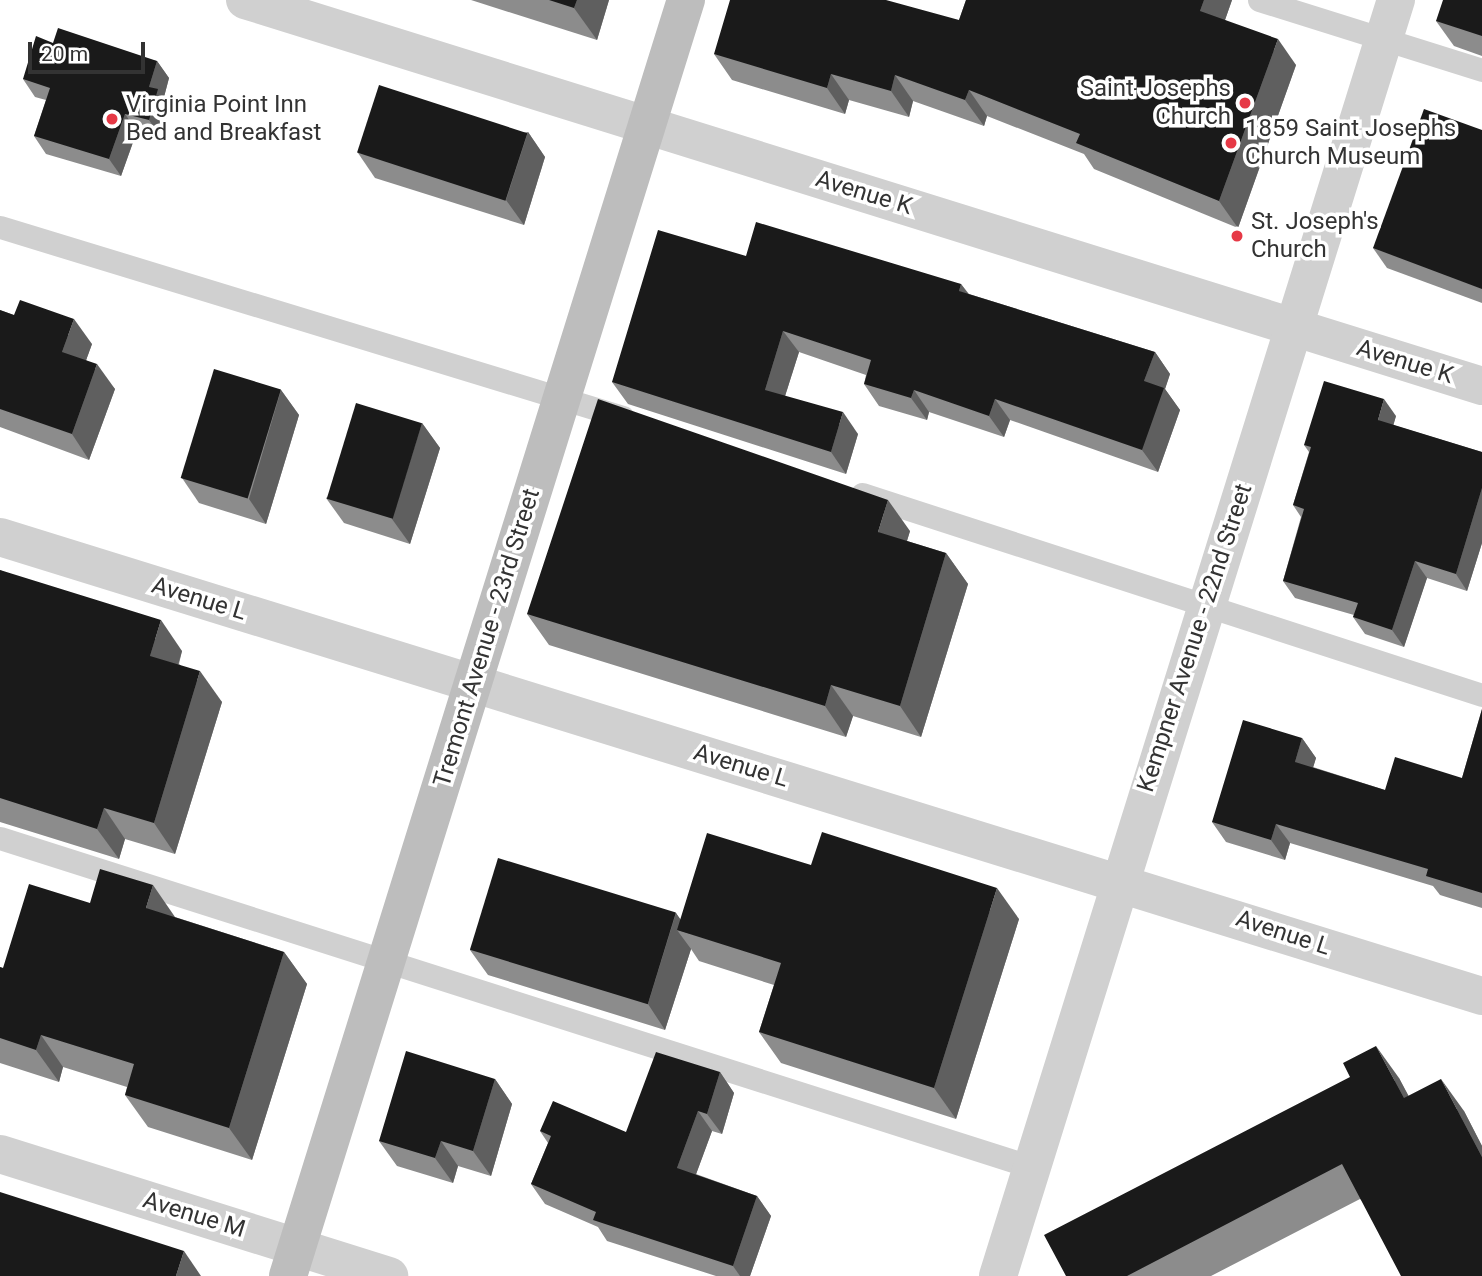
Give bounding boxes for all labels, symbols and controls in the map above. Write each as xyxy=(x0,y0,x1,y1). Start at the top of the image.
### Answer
scale bar xyxy=(32,28,149,72)
text: 20 m xyxy=(41,42,88,66)
place label: Saint Josephs Church xyxy=(1080,75,1231,131)
place label: Virginia Point Inn Bed and Breakfast xyxy=(126,91,321,147)
marker: Saint Josephs Church xyxy=(1237,95,1253,111)
marker: Virginia Point Inn Bed and Breakfast xyxy=(104,111,120,127)
place label: 1859 Saint Josephs Church Museum xyxy=(1245,115,1456,171)
marker: 1859 Saint Josephs Church Museum xyxy=(1223,135,1239,151)
street label: Avenue K xyxy=(812,165,916,221)
place label: St. Joseph's Church xyxy=(1251,208,1379,264)
marker: St. Joseph's Church xyxy=(1229,228,1245,244)
street label: Avenue K xyxy=(1353,334,1457,390)
street label: Kempner Avenue - 22nd Street xyxy=(1132,480,1258,796)
street label: Tremont Avenue - 23rd Street xyxy=(428,485,546,791)
street label: Avenue L xyxy=(148,571,250,627)
street label: Avenue L xyxy=(690,738,792,794)
street label: Avenue L xyxy=(1232,904,1334,962)
street label: Avenue M xyxy=(139,1186,249,1244)

